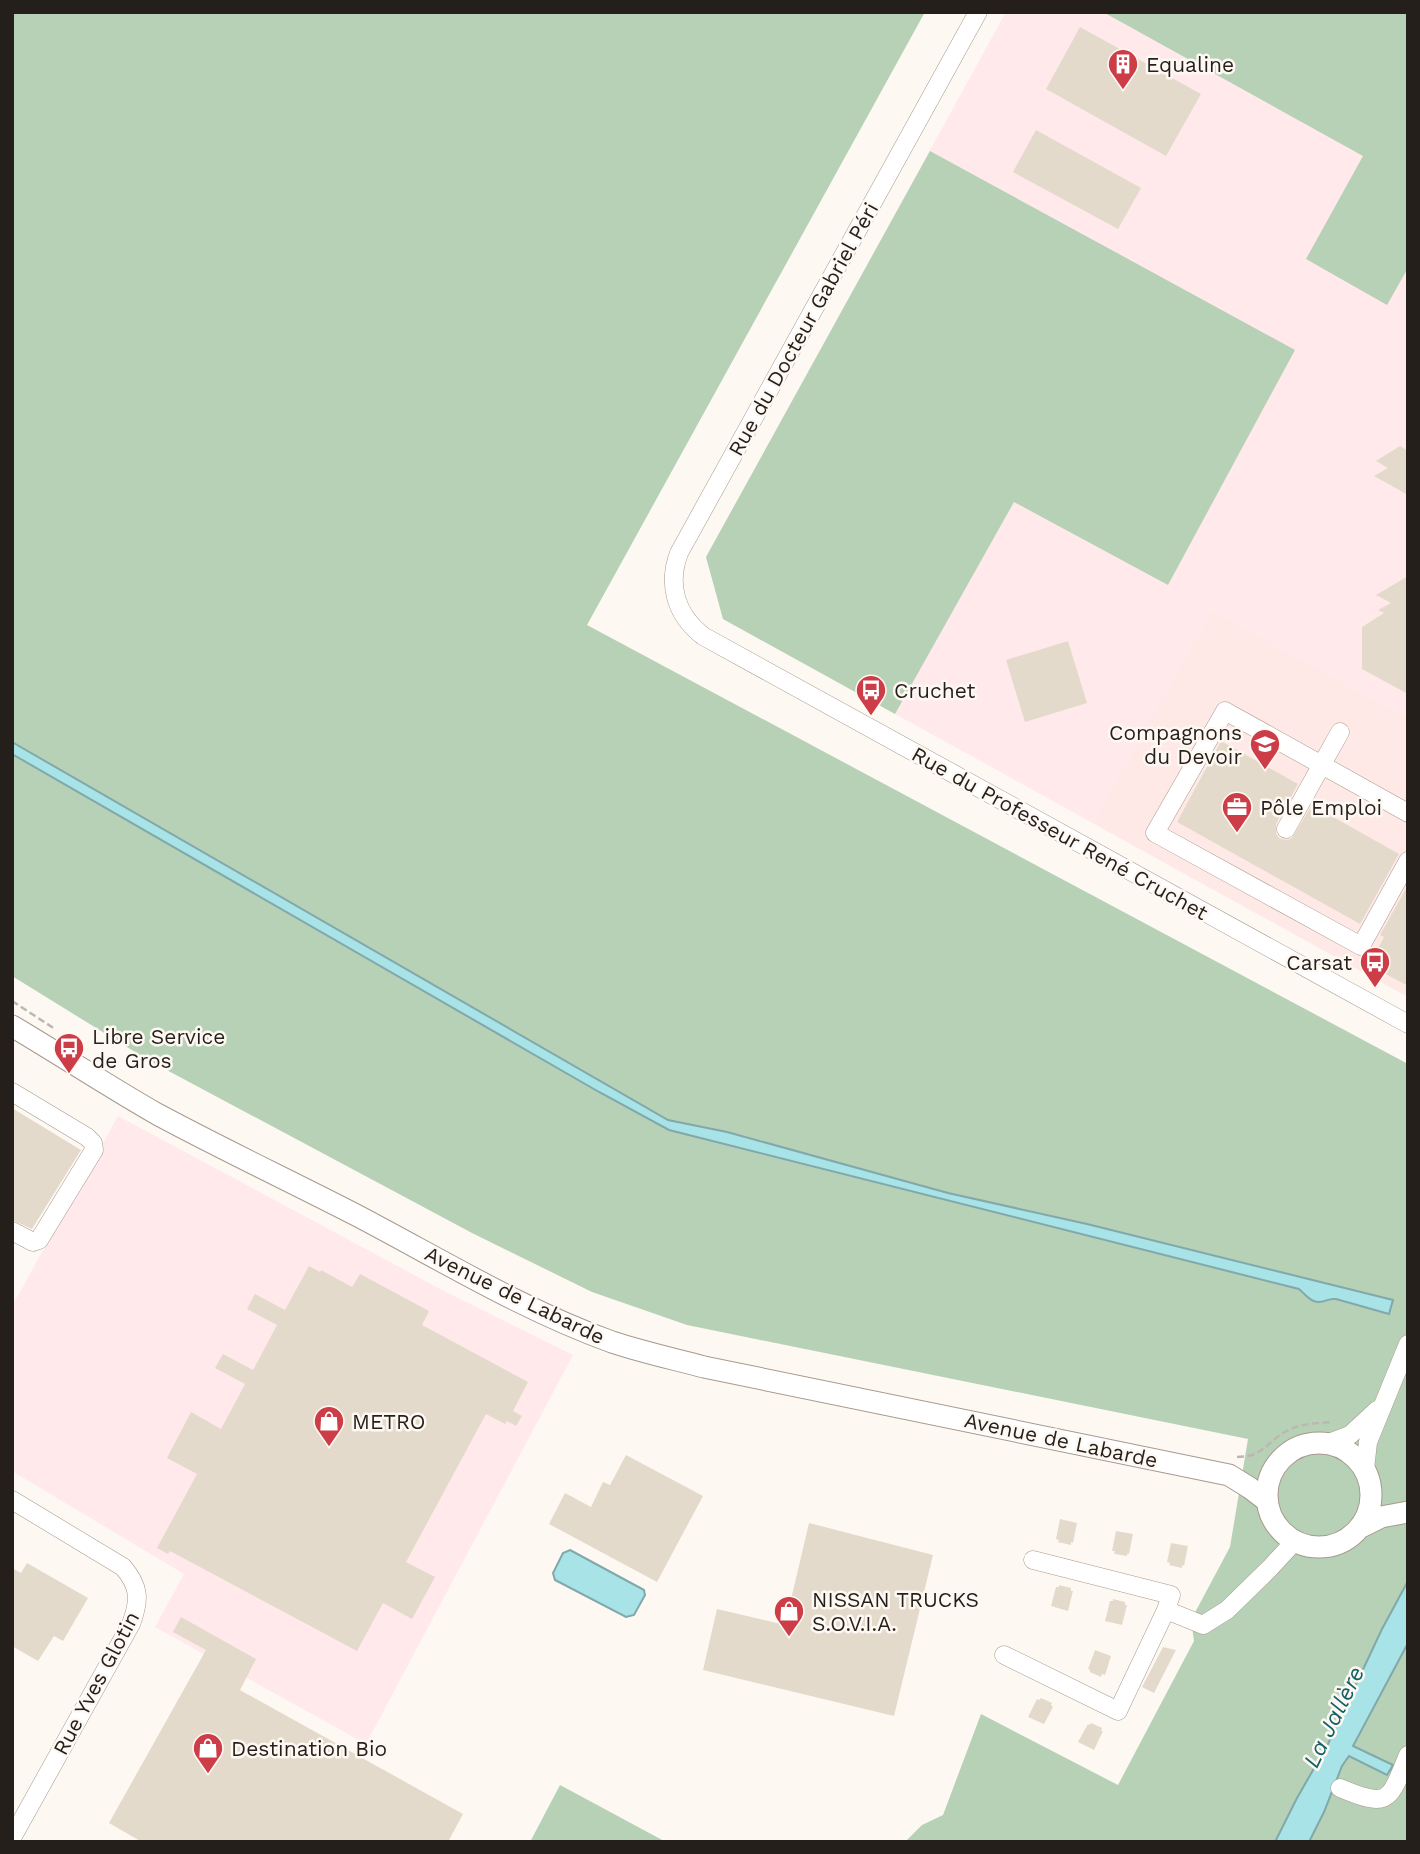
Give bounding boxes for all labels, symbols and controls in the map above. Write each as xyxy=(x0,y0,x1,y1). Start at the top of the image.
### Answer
building icon: Equaline xyxy=(1106,47,1140,91)
place label: Equaline xyxy=(1146,52,1234,77)
street label: Rue du Docteur Gabriel Péri xyxy=(723,198,883,460)
bus stop icon: Cruchet xyxy=(854,673,888,717)
place label: Cruchet xyxy=(894,678,975,703)
place label: Compagnons du Devoir xyxy=(1109,720,1242,769)
school or university icon: Compagnons du Devoir xyxy=(1248,727,1282,771)
street label: Rue du Professeur René Cruchet xyxy=(908,741,1213,925)
office icon: Pôle Emploi xyxy=(1220,790,1254,834)
place label: Pôle Emploi xyxy=(1260,795,1382,820)
bus stop icon: Carsat xyxy=(1358,945,1392,989)
place label: Carsat xyxy=(1286,950,1352,975)
place label: Libre Service de Gros xyxy=(92,1024,225,1073)
bus stop icon: Libre Service de Gros xyxy=(52,1031,86,1075)
street label: Avenue de Labarde xyxy=(421,1241,609,1349)
shop icon: METRO xyxy=(312,1404,346,1448)
street label: Avenue de Labarde xyxy=(962,1407,1160,1473)
place label: METRO xyxy=(352,1409,426,1434)
place label: NISSAN TRUCKS S.O.V.I.A. xyxy=(812,1587,979,1636)
shop icon: NISSAN TRUCKS S.O.V.I.A. xyxy=(772,1594,806,1638)
street label: Rue Yves Glotin xyxy=(48,1607,144,1759)
water label: La Jallère xyxy=(1298,1662,1370,1772)
shop icon: Destination Bio xyxy=(191,1731,225,1775)
place label: Destination Bio xyxy=(231,1736,387,1761)

